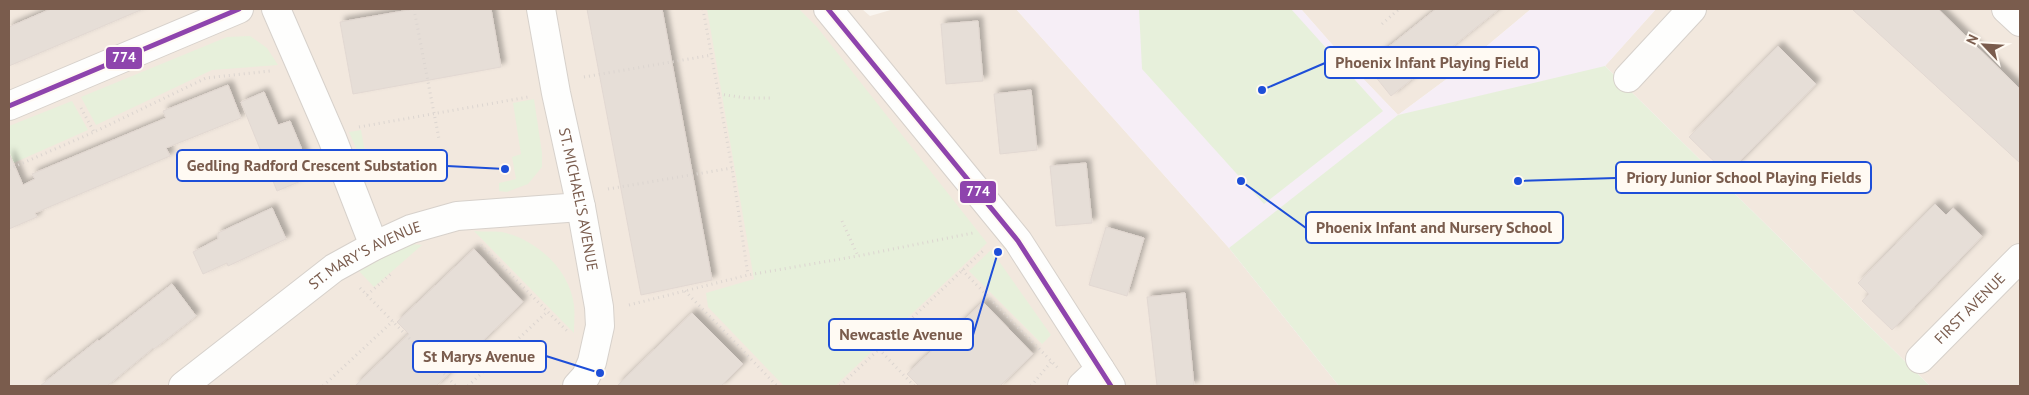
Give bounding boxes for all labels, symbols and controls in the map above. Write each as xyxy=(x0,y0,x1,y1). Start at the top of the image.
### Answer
north arrow xyxy=(1959,20,2009,70)
text: N xyxy=(1962,32,1982,47)
line badge: 774 xyxy=(105,46,143,70)
callout: Phoenix Infant Playing Field xyxy=(1325,47,1539,78)
text: 774 xyxy=(112,48,136,66)
text: Phoenix Infant Playing Field xyxy=(1335,52,1529,72)
street label: ST. MICHAEL'S AVENUE xyxy=(555,126,602,272)
callout: Gedling Radford Crescent Substation xyxy=(177,150,447,181)
text: Gedling Radford Crescent Substation xyxy=(187,155,437,175)
callout: Priory Junior School Playing Fields xyxy=(1616,162,1871,193)
text: Priory Junior School Playing Fields xyxy=(1627,167,1862,187)
line badge: 774 xyxy=(959,180,997,204)
text: 774 xyxy=(966,182,990,200)
callout: Phoenix Infant and Nursery School xyxy=(1306,212,1563,243)
street label: ST. MARY'S AVENUE xyxy=(305,217,423,293)
text: Phoenix Infant and Nursery School xyxy=(1316,217,1552,237)
street label: FIRST AVENUE xyxy=(1930,268,2009,348)
callout: Newcastle Avenue xyxy=(829,319,973,350)
text: Newcastle Avenue xyxy=(839,324,963,344)
callout: St Marys Avenue xyxy=(413,341,546,372)
text: St Marys Avenue xyxy=(423,346,535,366)

